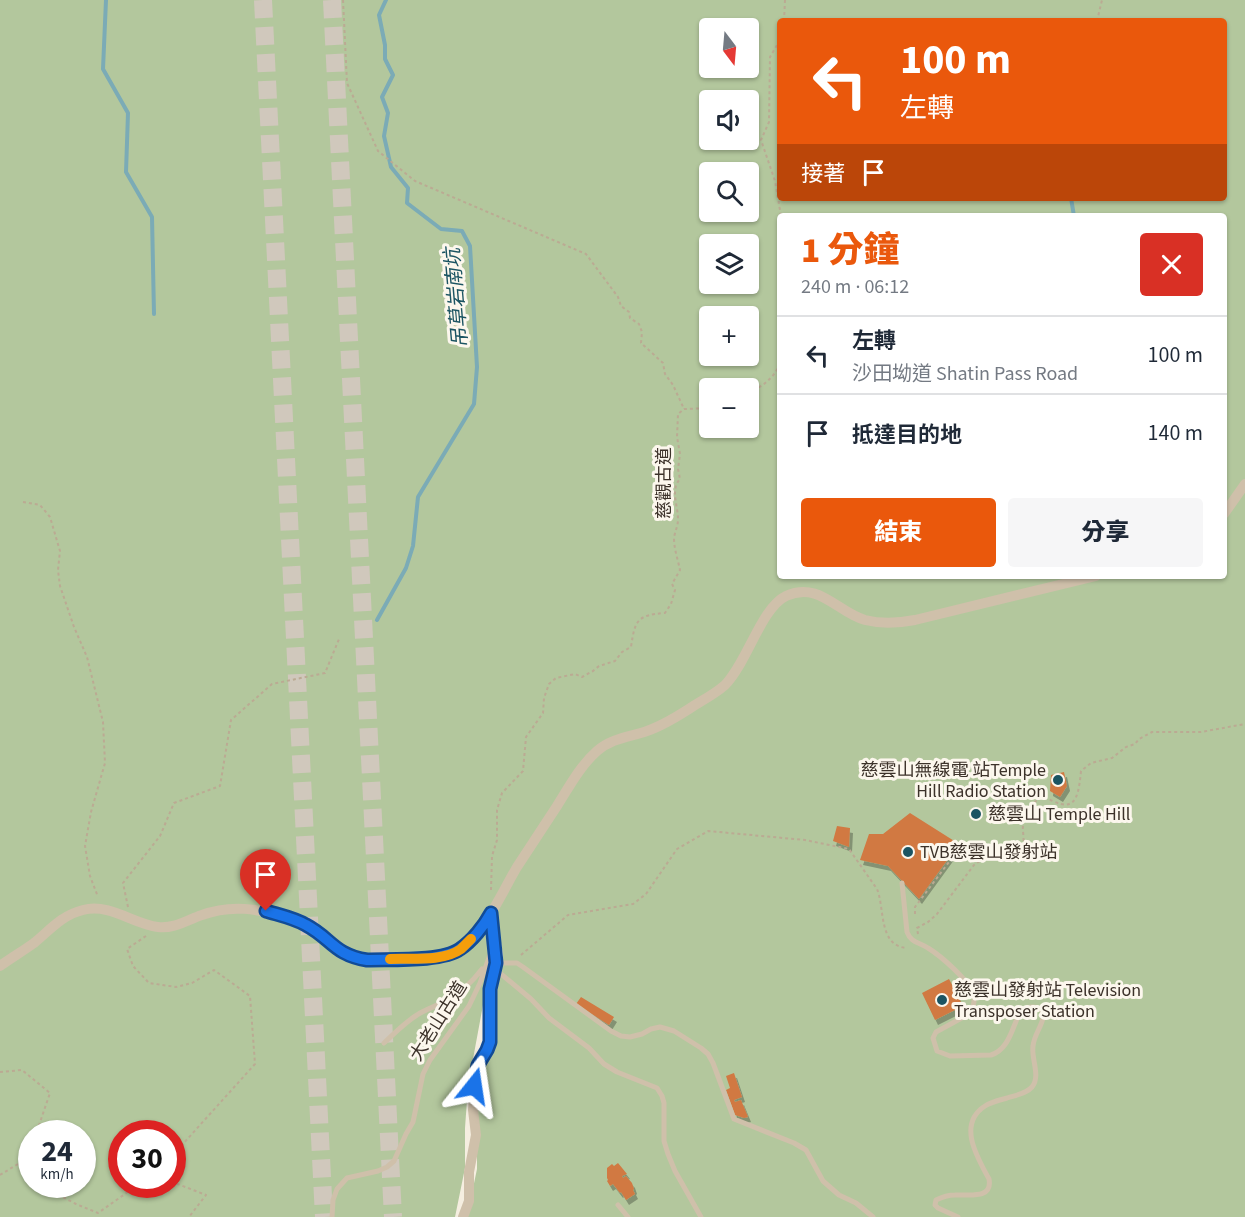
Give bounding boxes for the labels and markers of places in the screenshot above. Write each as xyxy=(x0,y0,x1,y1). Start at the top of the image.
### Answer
place label: 慈雲山無線電 站Temple Hill Radio Station xyxy=(861,758,1046,804)
marker: 慈雲山無線電 站Temple Hill Radio Station xyxy=(1051,773,1065,787)
place label: 慈雲山 Temple Hill xyxy=(988,802,1130,827)
marker: 慈雲山 Temple Hill xyxy=(969,807,983,821)
place label: TVB慈雲山發射站 xyxy=(920,840,1058,865)
marker: TVB慈雲山發射站 xyxy=(901,845,915,859)
pin xyxy=(240,849,291,911)
place label: 慈雲山發射站 Television Transposer Station xyxy=(954,978,1141,1024)
marker: 慈雲山發射站 Television Transposer Station xyxy=(935,993,949,1007)

